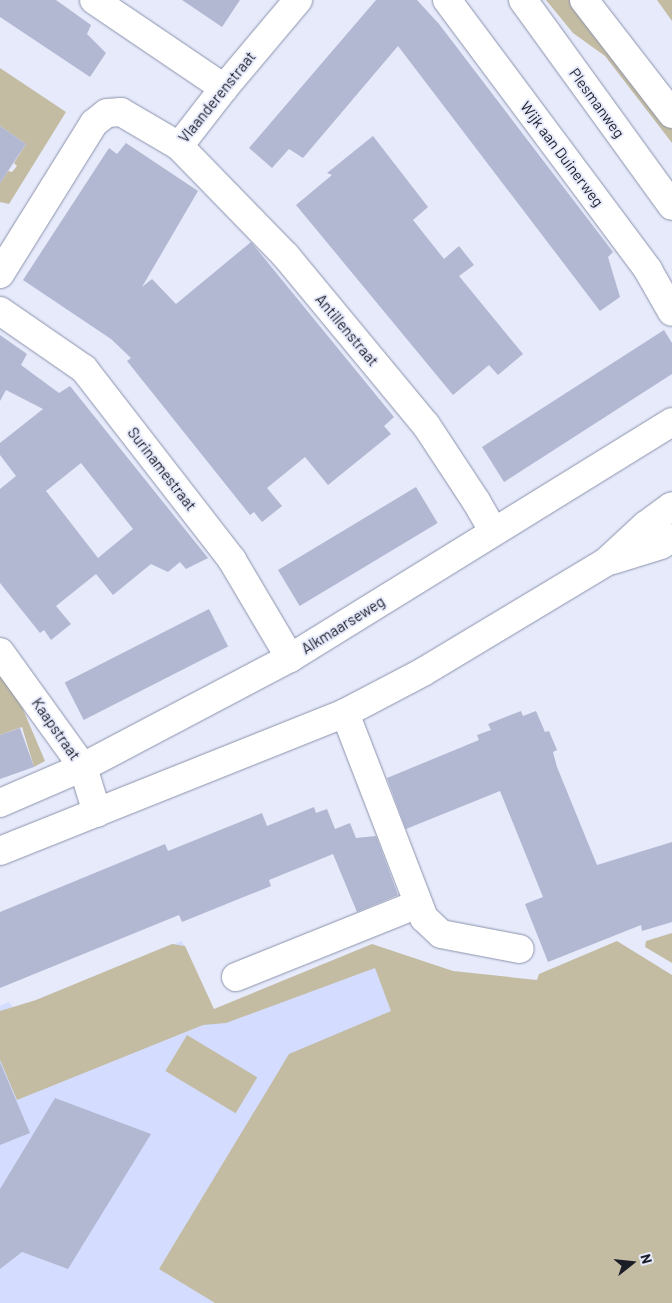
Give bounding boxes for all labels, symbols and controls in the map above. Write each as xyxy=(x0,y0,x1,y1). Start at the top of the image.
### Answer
street label: Vlaanderenstraat xyxy=(175,48,259,146)
street label: Plesmanweg xyxy=(566,65,628,141)
street label: Wijk aan Duinerweg xyxy=(517,98,607,210)
street label: Antillenstraat xyxy=(312,290,382,370)
street label: Surinamestraat xyxy=(124,424,200,514)
street label: Alkmaarseweg xyxy=(298,592,388,658)
street label: Kaapstraat xyxy=(28,695,84,763)
north arrow xyxy=(607,1238,657,1288)
text: N xyxy=(637,1252,656,1266)

